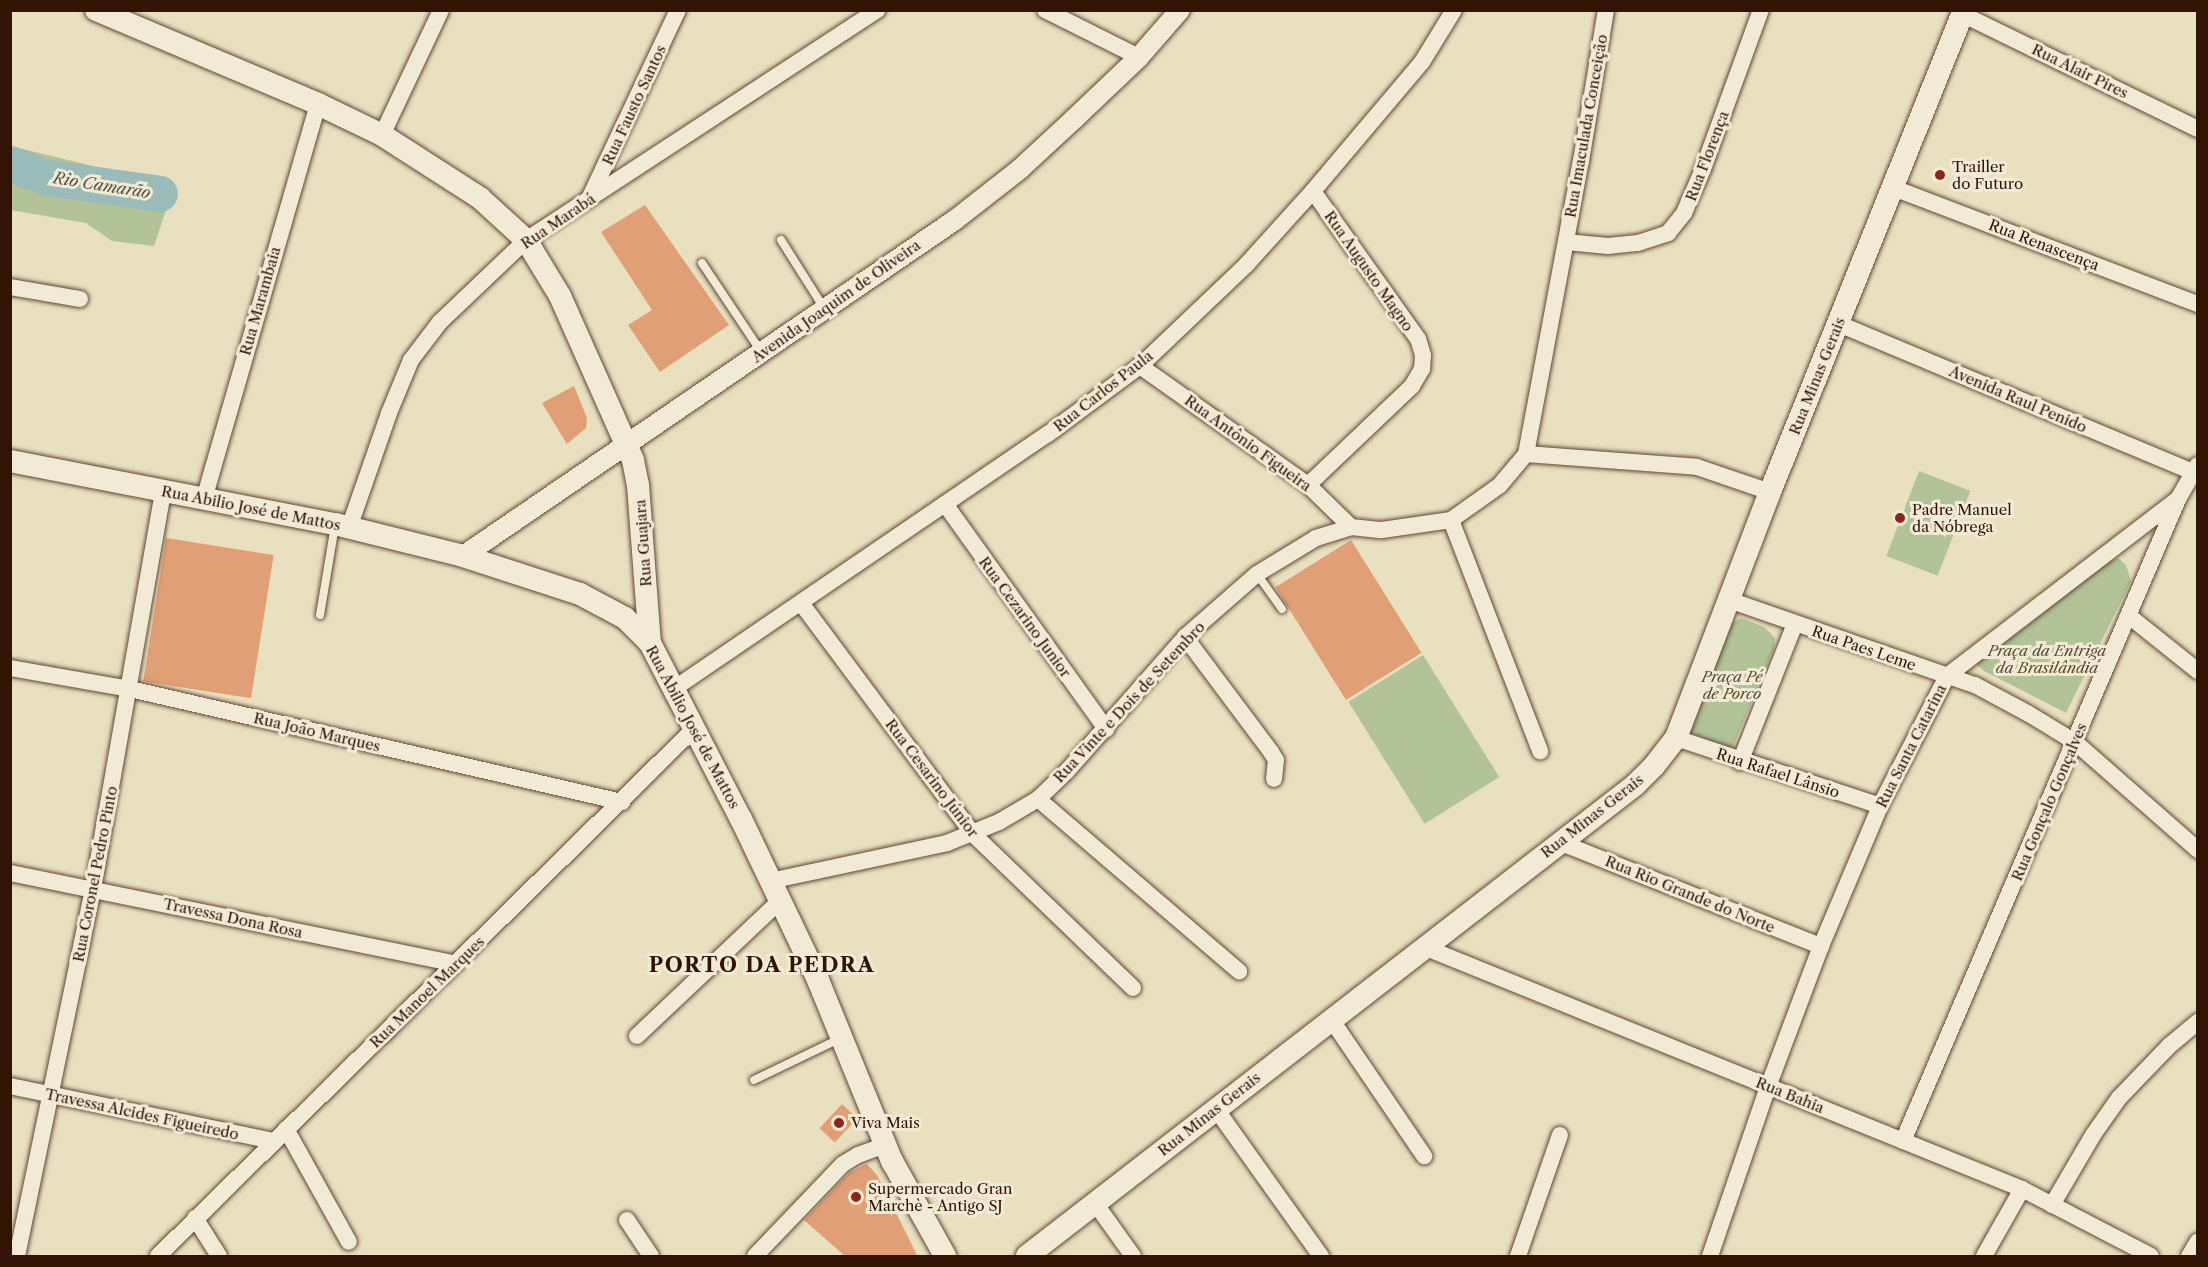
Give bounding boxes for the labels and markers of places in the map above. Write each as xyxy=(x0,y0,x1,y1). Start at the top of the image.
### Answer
place label: Trailler do Futuro xyxy=(1952,157,2023,192)
marker: Trailler do Futuro xyxy=(1933,168,1947,182)
place label: Padre Manuel da Nóbrega xyxy=(1912,500,2012,535)
marker: Padre Manuel da Nóbrega xyxy=(1893,511,1907,525)
place label: Viva Mais xyxy=(851,1114,920,1132)
marker: Viva Mais xyxy=(832,1116,846,1130)
place label: Supermercado Gran Marchè - Antigo SJ xyxy=(868,1179,1012,1214)
marker: Supermercado Gran Marchè - Antigo SJ xyxy=(849,1190,863,1204)

